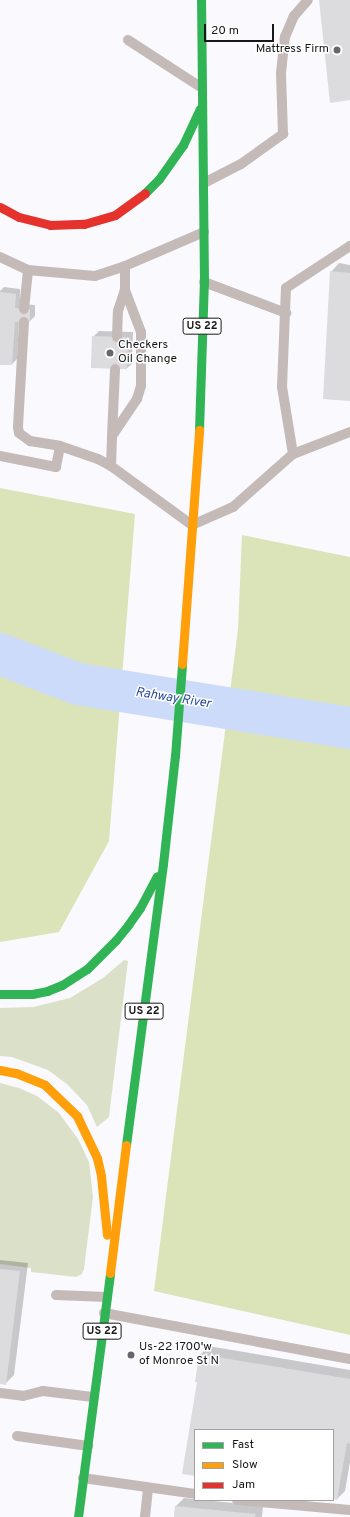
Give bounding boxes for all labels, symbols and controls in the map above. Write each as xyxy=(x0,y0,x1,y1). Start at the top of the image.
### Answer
scale bar xyxy=(206,16,276,42)
text: 20 m xyxy=(211,23,239,39)
place label: Mattress Firm xyxy=(256,43,329,57)
marker: Mattress Firm xyxy=(332,45,342,55)
road number: US 22 xyxy=(182,317,222,335)
place label: Checkers Oil Change xyxy=(118,339,177,367)
marker: Checkers Oil Change xyxy=(105,348,115,358)
water label: Rahway River xyxy=(134,685,212,713)
road number: US 22 xyxy=(124,1002,164,1020)
road number: US 22 xyxy=(82,1322,122,1340)
place label: Us-22 1700'w of Monroe St N xyxy=(139,1341,219,1369)
marker: Us-22 1700'w of Monroe St N xyxy=(126,1350,136,1360)
legend xyxy=(194,1429,334,1501)
text: Fast xyxy=(232,1437,254,1453)
text: Slow xyxy=(232,1457,258,1473)
text: Jam xyxy=(232,1477,255,1493)

